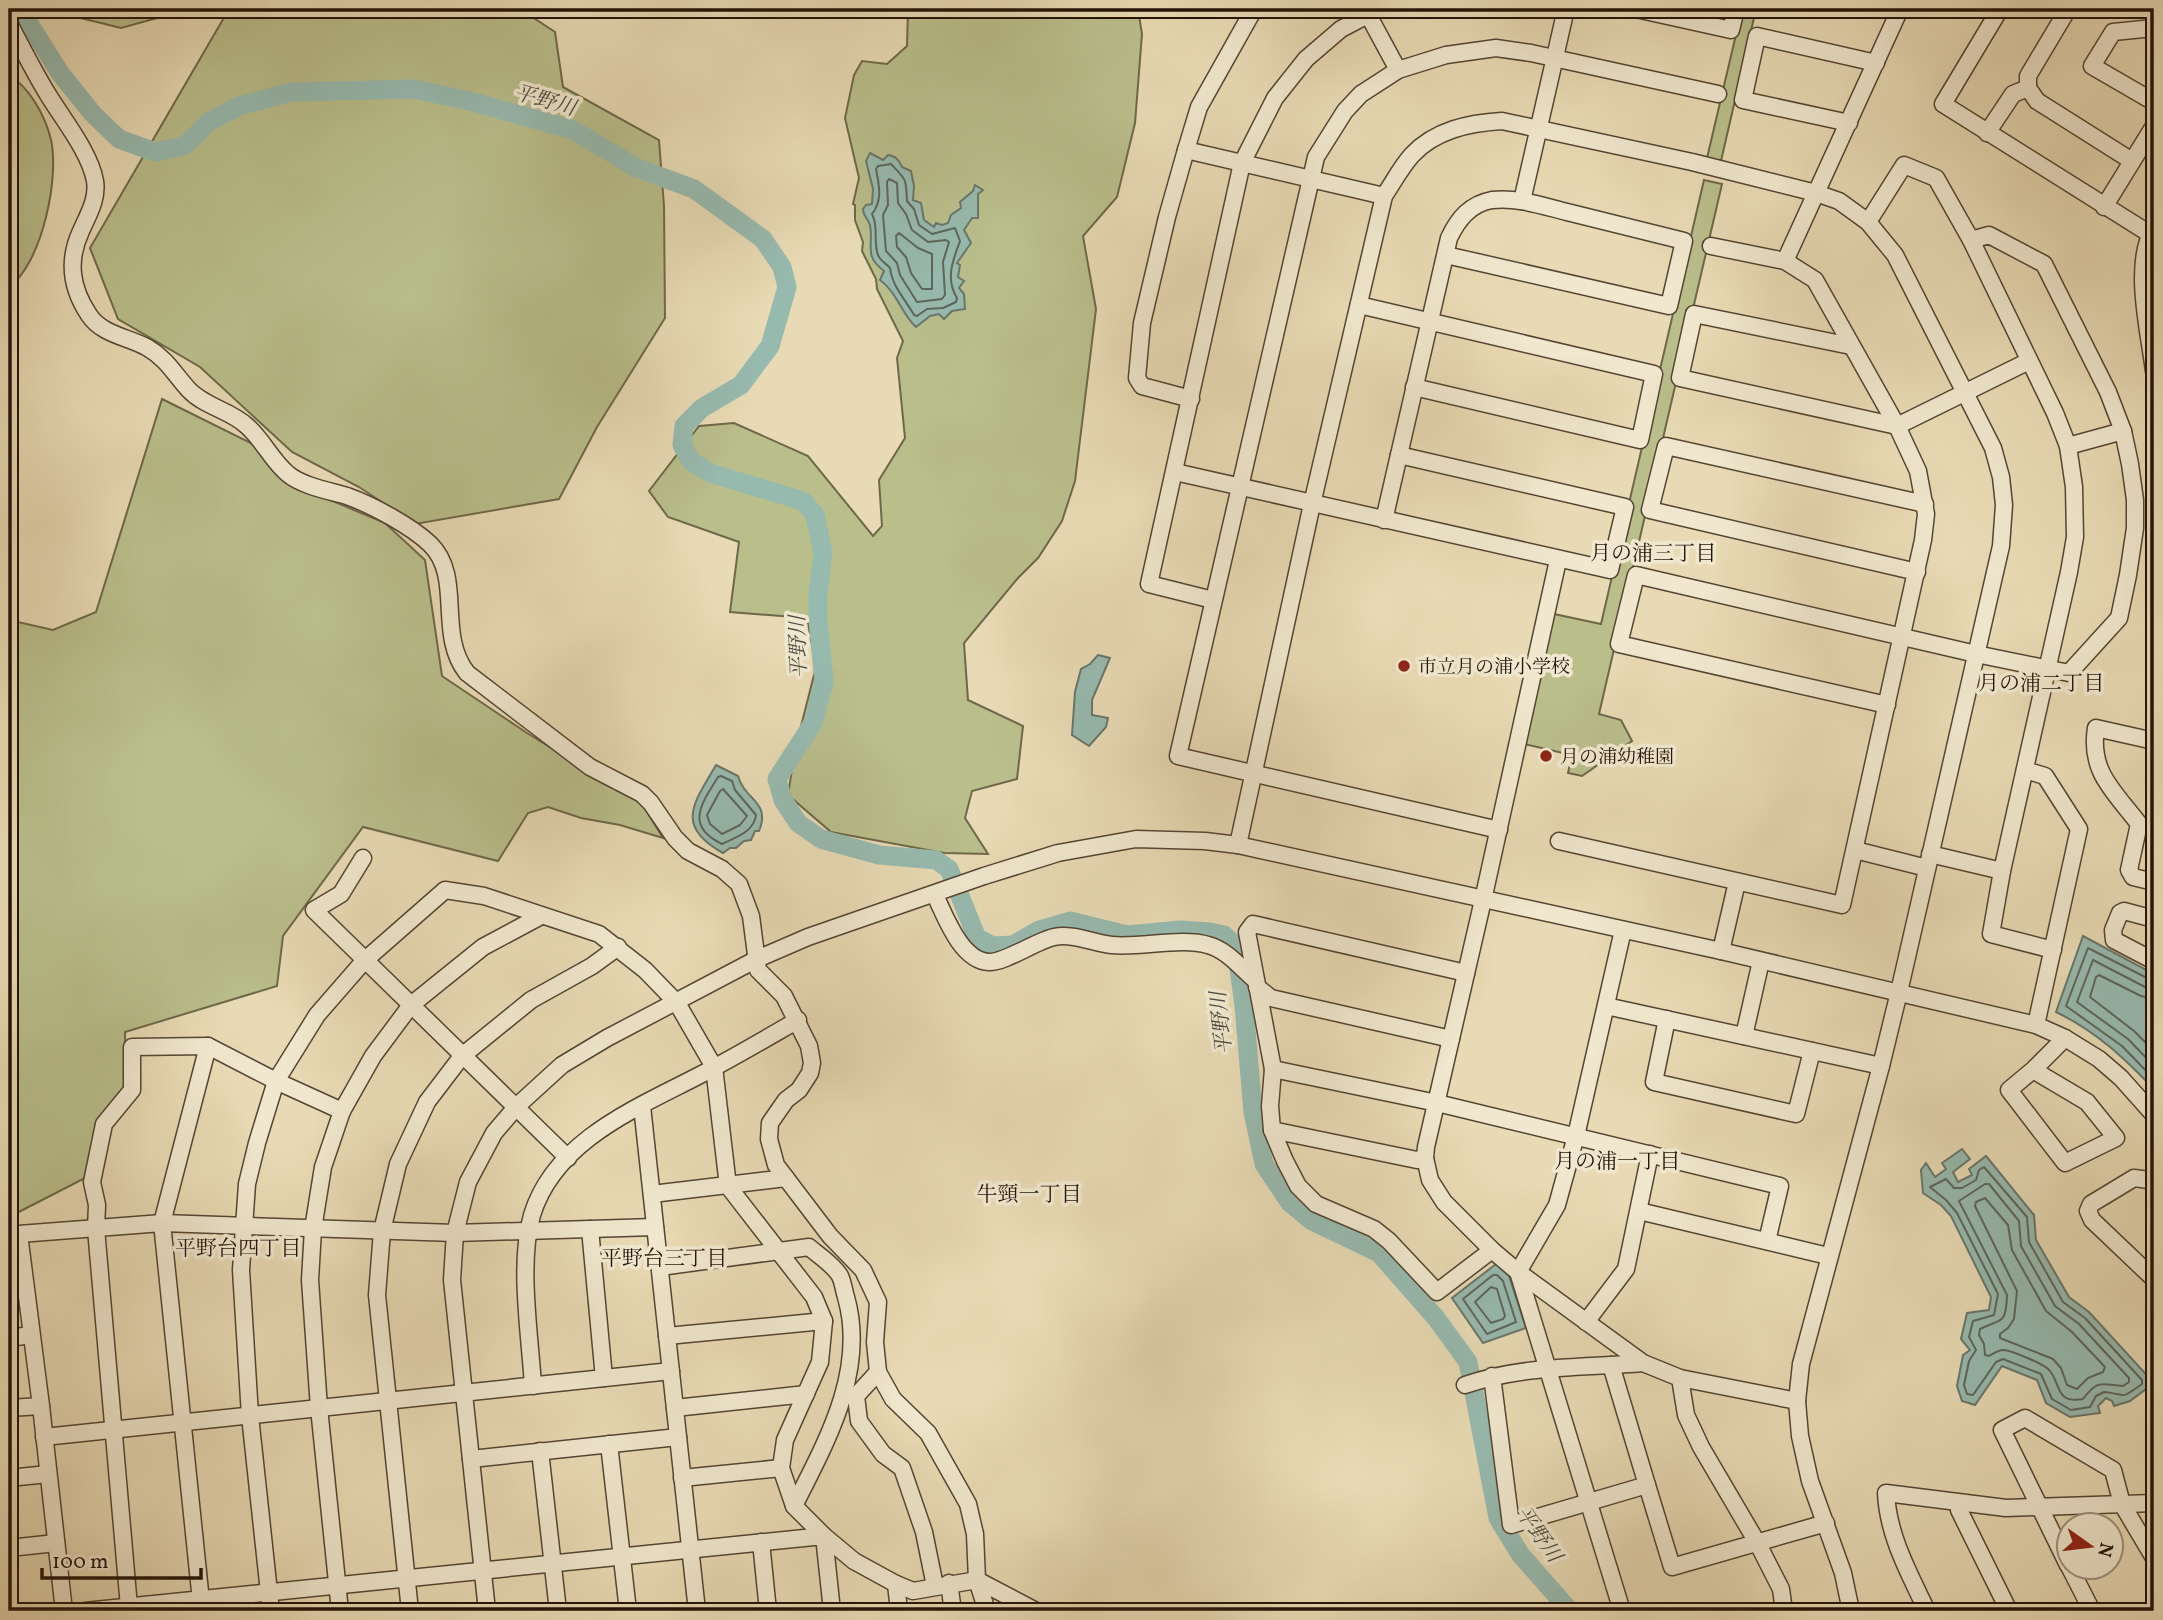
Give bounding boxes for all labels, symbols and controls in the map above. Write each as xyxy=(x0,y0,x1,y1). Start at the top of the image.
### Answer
water label: 平野川 xyxy=(510,79,581,125)
district label: 月の浦三丁目 xyxy=(1590,540,1716,569)
water label: 平野川 xyxy=(784,613,815,679)
place label: 市立月の浦小学校 xyxy=(1418,655,1570,681)
marker: 市立月の浦小学校 xyxy=(1396,658,1412,674)
district label: 月の浦二丁目 xyxy=(1978,670,2104,699)
place label: 月の浦幼稚園 xyxy=(1560,745,1674,771)
marker: 月の浦幼稚園 xyxy=(1538,748,1554,764)
water label: 平野川 xyxy=(1205,988,1240,1056)
district label: 月の浦一丁目 xyxy=(1554,1148,1680,1177)
district label: 牛頸一丁目 xyxy=(977,1181,1082,1210)
district label: 平野台四丁目 xyxy=(175,1235,301,1264)
district label: 平野台三丁目 xyxy=(601,1245,727,1274)
water label: 平野川 xyxy=(1508,1501,1569,1571)
north arrow xyxy=(2054,1512,2124,1582)
scale bar xyxy=(42,1536,201,1580)
text: N xyxy=(2090,1540,2119,1560)
text: 100 m xyxy=(52,1548,109,1577)

